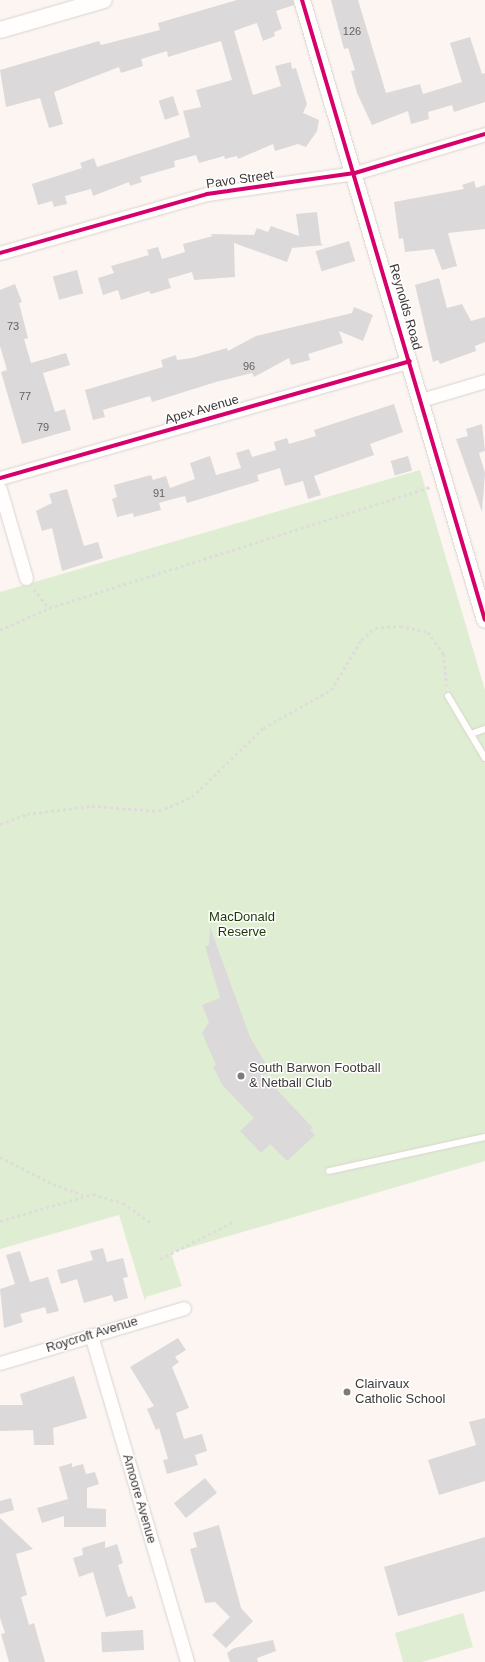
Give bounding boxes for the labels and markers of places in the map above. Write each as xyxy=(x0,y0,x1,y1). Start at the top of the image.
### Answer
place label: South Barwon Football & Netball Club xyxy=(249,1061,381,1092)
marker: South Barwon Football & Netball Club xyxy=(236,1071,246,1081)
place label: Clairvaux Catholic School xyxy=(355,1377,445,1408)
marker: Clairvaux Catholic School xyxy=(342,1387,352,1397)

